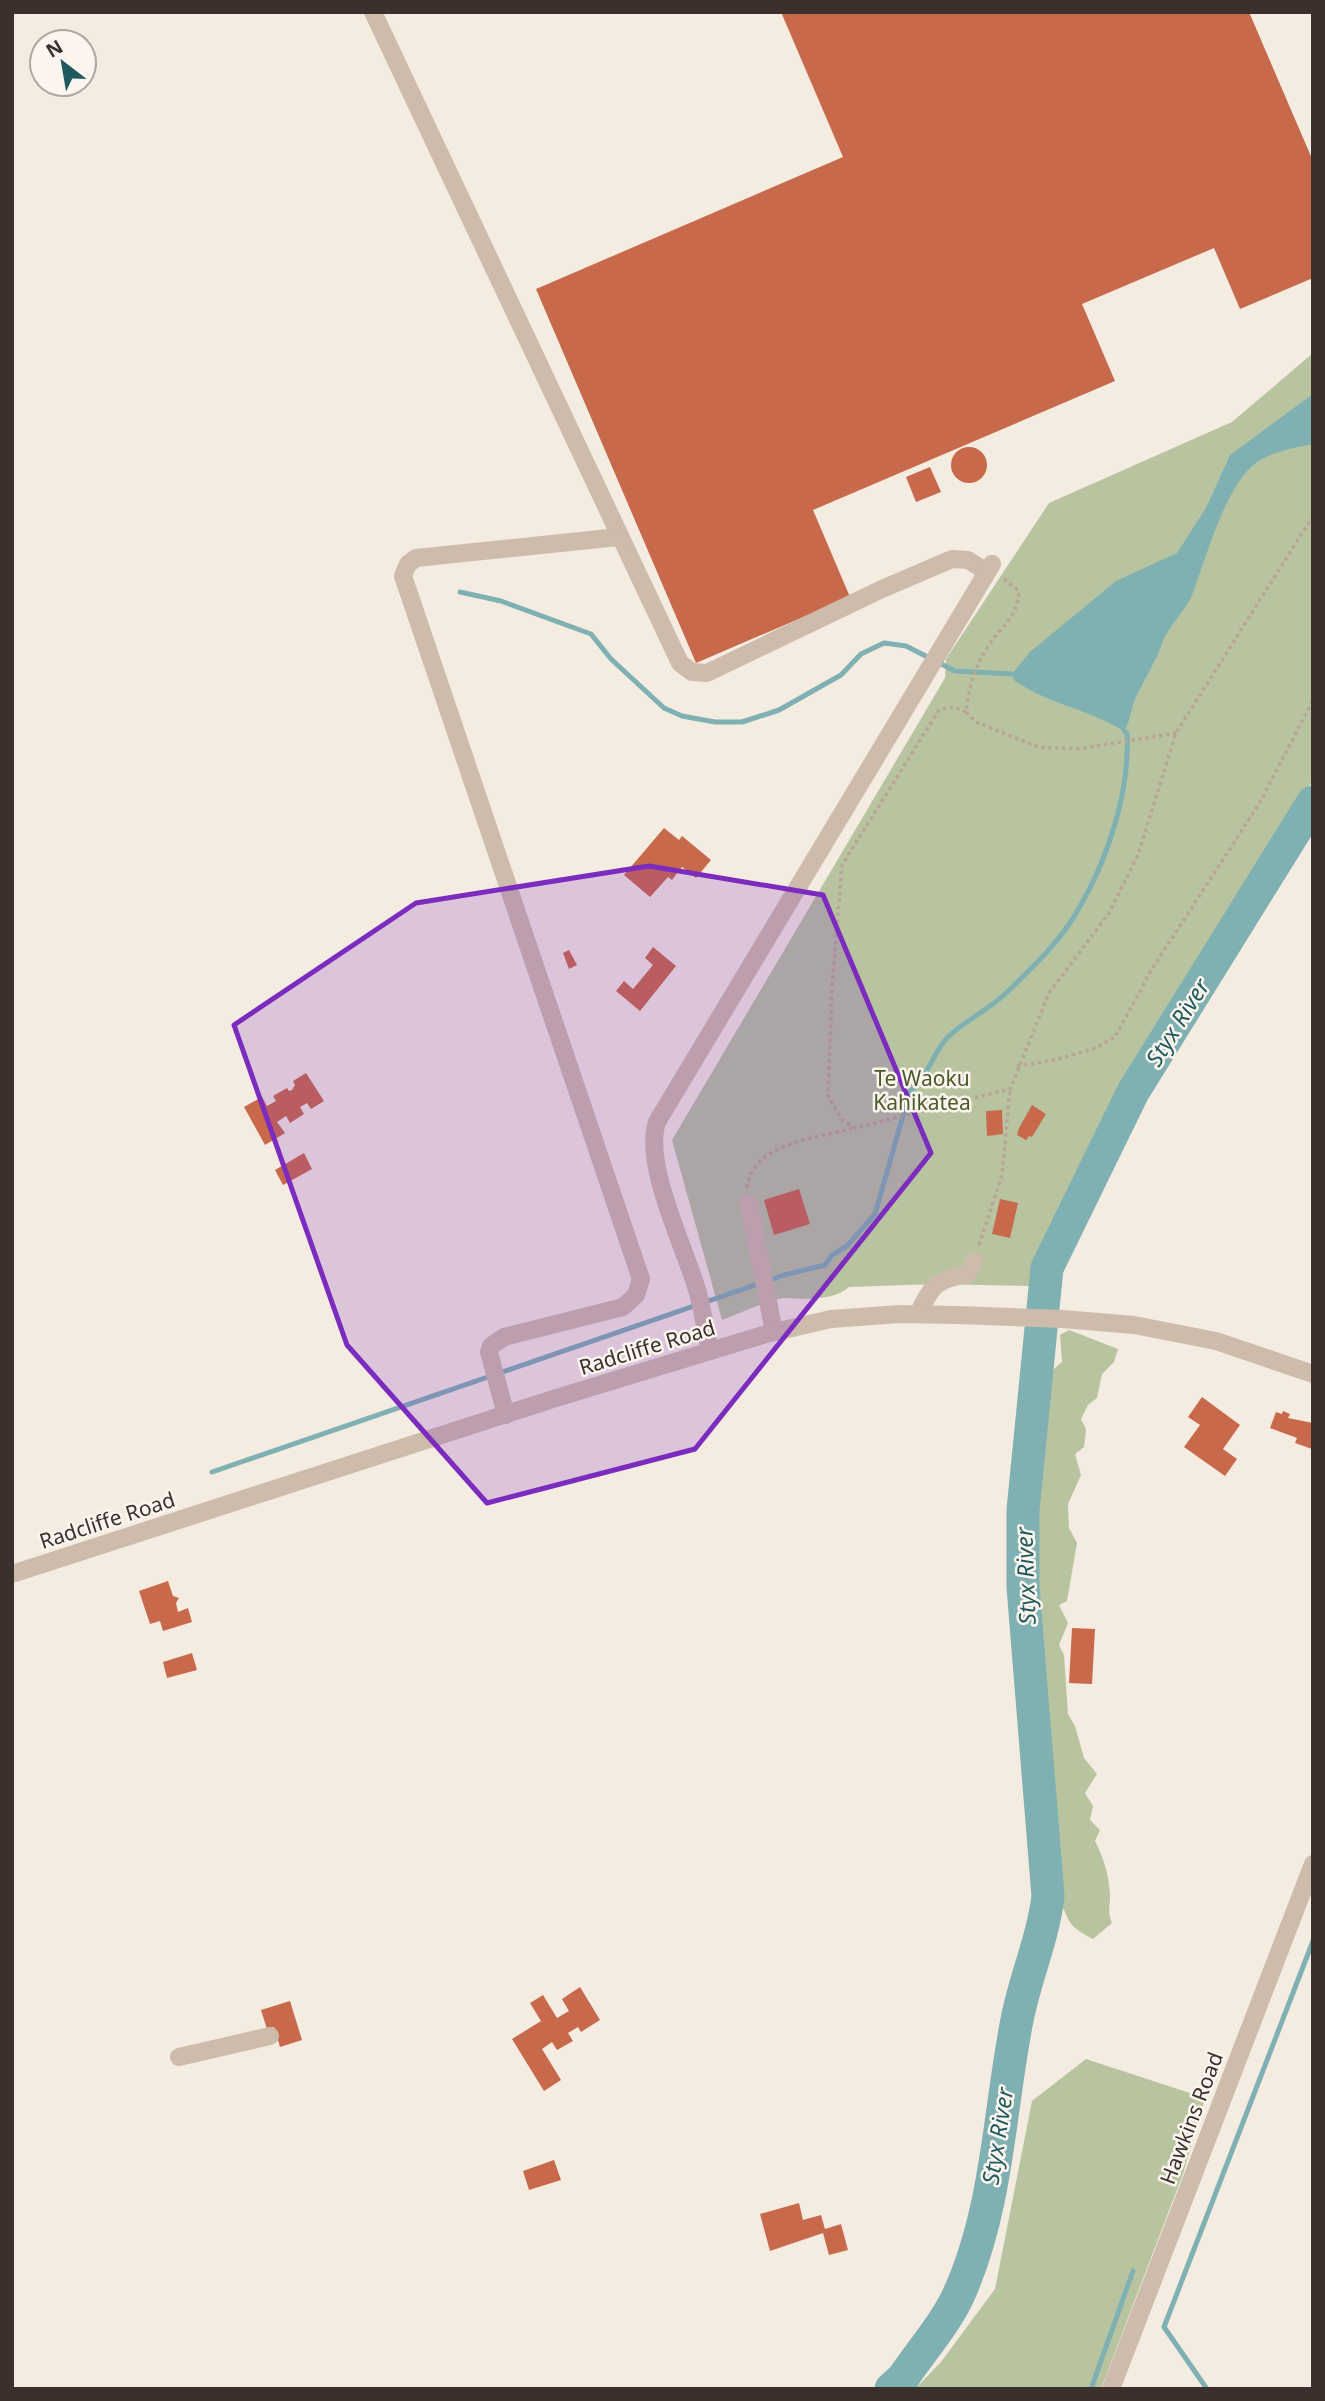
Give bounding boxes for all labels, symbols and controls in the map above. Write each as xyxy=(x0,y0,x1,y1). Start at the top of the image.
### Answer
north arrow xyxy=(28,28,98,98)
text: N xyxy=(41,33,68,64)
water label: Styx River xyxy=(1138,971,1217,1072)
park label: Te Waoku Kahikatea xyxy=(873,1064,971,1116)
street label: Radcliffe Road xyxy=(576,1313,718,1381)
street label: Radcliffe Road xyxy=(36,1485,178,1555)
water label: Styx River xyxy=(1007,1526,1043,1625)
street label: Hawkins Road xyxy=(1153,2048,1229,2188)
water label: Styx River xyxy=(974,2084,1021,2187)

